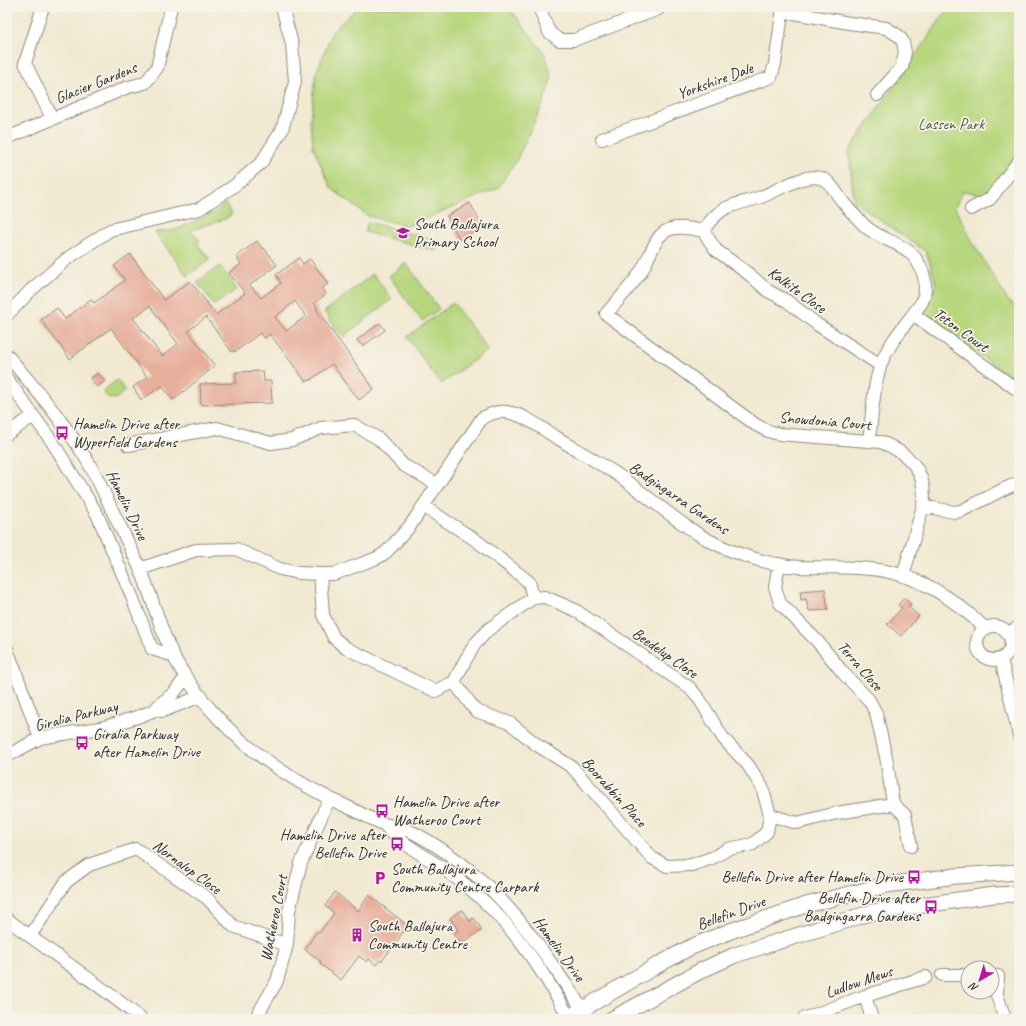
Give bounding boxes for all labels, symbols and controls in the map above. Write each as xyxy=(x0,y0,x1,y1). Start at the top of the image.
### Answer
street label: Glacier Gardens xyxy=(52,57,141,108)
street label: Yorkshire Dale xyxy=(674,57,757,104)
park label: Lassen Park xyxy=(918,114,985,134)
place label: South Ballajura Primary School xyxy=(414,214,500,252)
school or university icon: South Ballajura Primary School xyxy=(395,225,411,241)
street label: Kalkite Close xyxy=(764,262,831,319)
street label: Teton Court xyxy=(929,303,994,358)
street label: Snowdonia Court xyxy=(778,407,873,435)
place label: Hamelin Drive after Wyperfield Gardens xyxy=(73,414,181,452)
bus stop icon: Hamelin Drive after Wyperfield Gardens xyxy=(54,425,70,441)
street label: Badgingarra Gardens xyxy=(625,457,734,540)
street label: Hamelin Drive xyxy=(101,467,153,545)
street label: Beedelup Close xyxy=(628,623,703,684)
street label: Terra Close xyxy=(833,637,888,696)
street label: Giralia Parkway xyxy=(33,696,121,736)
place label: Giralia Parkway after Hamelin Drive xyxy=(93,724,202,762)
bus stop icon: Giralia Parkway after Hamelin Drive xyxy=(74,735,90,751)
street label: Boorabbin Place xyxy=(577,753,652,833)
place label: Hamelin Drive after Watheroo Court xyxy=(393,792,501,830)
bus stop icon: Hamelin Drive after Watheroo Court xyxy=(374,803,390,819)
place label: Hamelin Drive after Bellefin Drive xyxy=(280,825,388,863)
street label: Nornalup Close xyxy=(149,835,227,900)
bus stop icon: Hamelin Drive after Bellefin Drive xyxy=(389,836,405,852)
place label: South Ballajura Community Centre Carpark xyxy=(391,859,539,897)
place label: Bellefin Drive after Hamelin Drive xyxy=(722,867,905,887)
bus stop icon: Bellefin Drive after Hamelin Drive xyxy=(906,869,922,885)
parking icon: South Ballajura Community Centre Carpark xyxy=(372,870,388,886)
street label: Watheroo Court xyxy=(256,872,292,963)
place label: Bellefin Drive after Badgingarra Gardens xyxy=(804,888,922,926)
street label: Bellefin Drive xyxy=(694,891,770,935)
bus stop icon: Bellefin Drive after Badgingarra Gardens xyxy=(923,899,939,915)
street label: Hamelin Drive xyxy=(529,913,590,987)
place label: South Ballajura Community Centre xyxy=(368,916,469,954)
building icon: South Ballajura Community Centre xyxy=(349,927,365,943)
north arrow xyxy=(960,960,1000,1000)
street label: Ludlow Mews xyxy=(823,961,896,1003)
text: N xyxy=(965,979,981,995)

